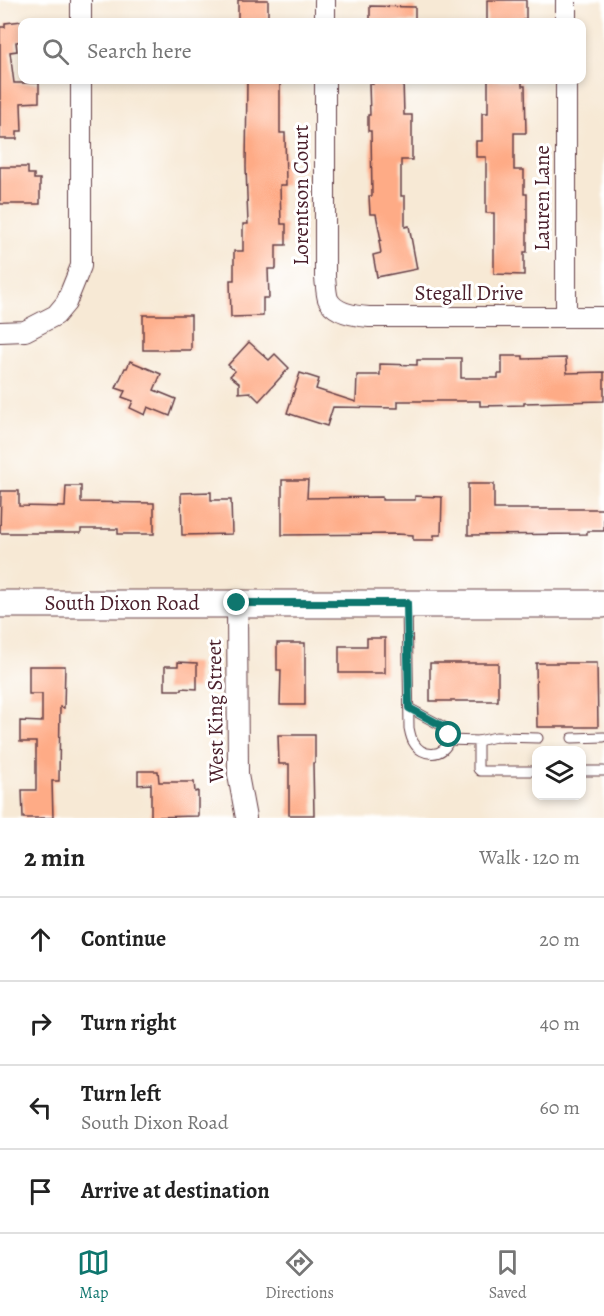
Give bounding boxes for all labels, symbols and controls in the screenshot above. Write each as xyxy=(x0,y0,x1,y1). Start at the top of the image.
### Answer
search box xyxy=(18,18,586,84)
icon: search xyxy=(39,35,72,68)
text: Search here xyxy=(87,36,192,66)
street label: Lorentson Court xyxy=(287,125,315,265)
street label: Lauren Lane xyxy=(528,145,556,251)
street label: Stegall Drive xyxy=(415,279,523,307)
street label: South Dixon Road xyxy=(45,589,200,617)
route end xyxy=(223,589,249,615)
street label: West King Street xyxy=(200,639,230,784)
route start xyxy=(435,721,461,747)
map controls xyxy=(532,746,586,800)
button: layers xyxy=(532,746,586,800)
text: 2 min xyxy=(24,840,85,875)
text: Walk · 120 m xyxy=(479,844,580,871)
icon: ahead xyxy=(24,923,57,956)
text: Continue xyxy=(81,924,166,954)
text: 20 m xyxy=(539,926,580,953)
icon: right xyxy=(24,1007,57,1040)
text: Turn right xyxy=(81,1008,177,1038)
text: 40 m xyxy=(540,1010,580,1037)
text: Turn left xyxy=(81,1079,161,1109)
icon: left xyxy=(24,1091,57,1124)
text: 60 m xyxy=(540,1094,580,1121)
text: South Dixon Road xyxy=(81,1109,229,1136)
icon: arrive xyxy=(24,1175,57,1208)
text: Arrive at destination xyxy=(81,1176,270,1206)
tab: Map xyxy=(77,1246,110,1304)
tab: Directions xyxy=(265,1246,334,1304)
tab: Saved xyxy=(489,1246,527,1304)

